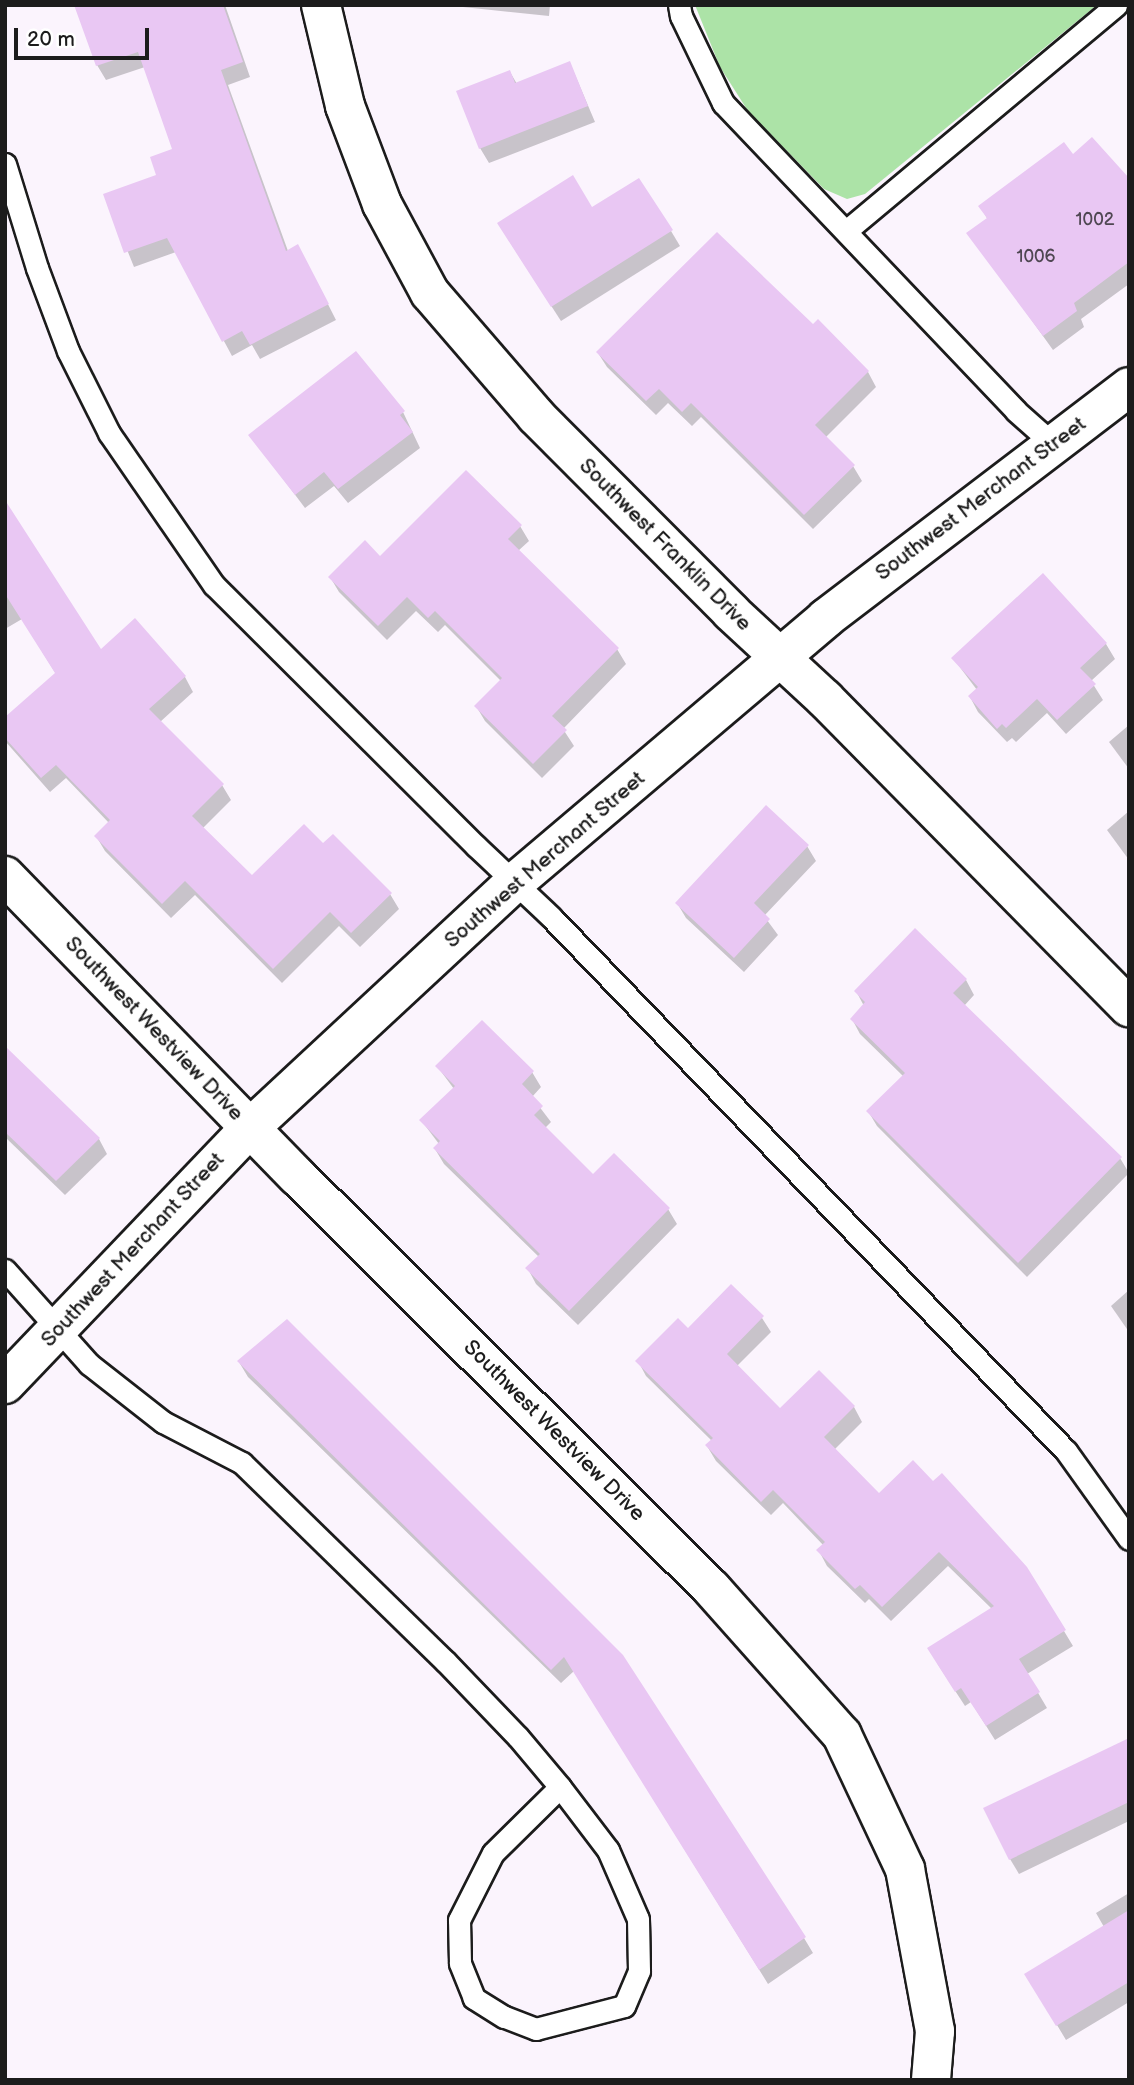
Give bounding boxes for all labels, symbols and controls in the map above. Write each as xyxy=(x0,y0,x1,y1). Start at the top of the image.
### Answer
scale bar xyxy=(18,14,152,58)
text: 20 m xyxy=(27,27,75,52)
house number: 1002 xyxy=(1076,209,1114,231)
house number: 1006 xyxy=(1016,246,1056,268)
street label: Southwest Merchant Street xyxy=(871,412,1091,586)
street label: Southwest Franklin Drive xyxy=(574,454,756,636)
street label: Southwest Merchant Street xyxy=(440,766,650,954)
street label: Southwest Westview Drive xyxy=(59,931,249,1127)
street label: Southwest Merchant Street xyxy=(36,1147,230,1353)
street label: Southwest Westview Drive xyxy=(458,1335,650,1527)

